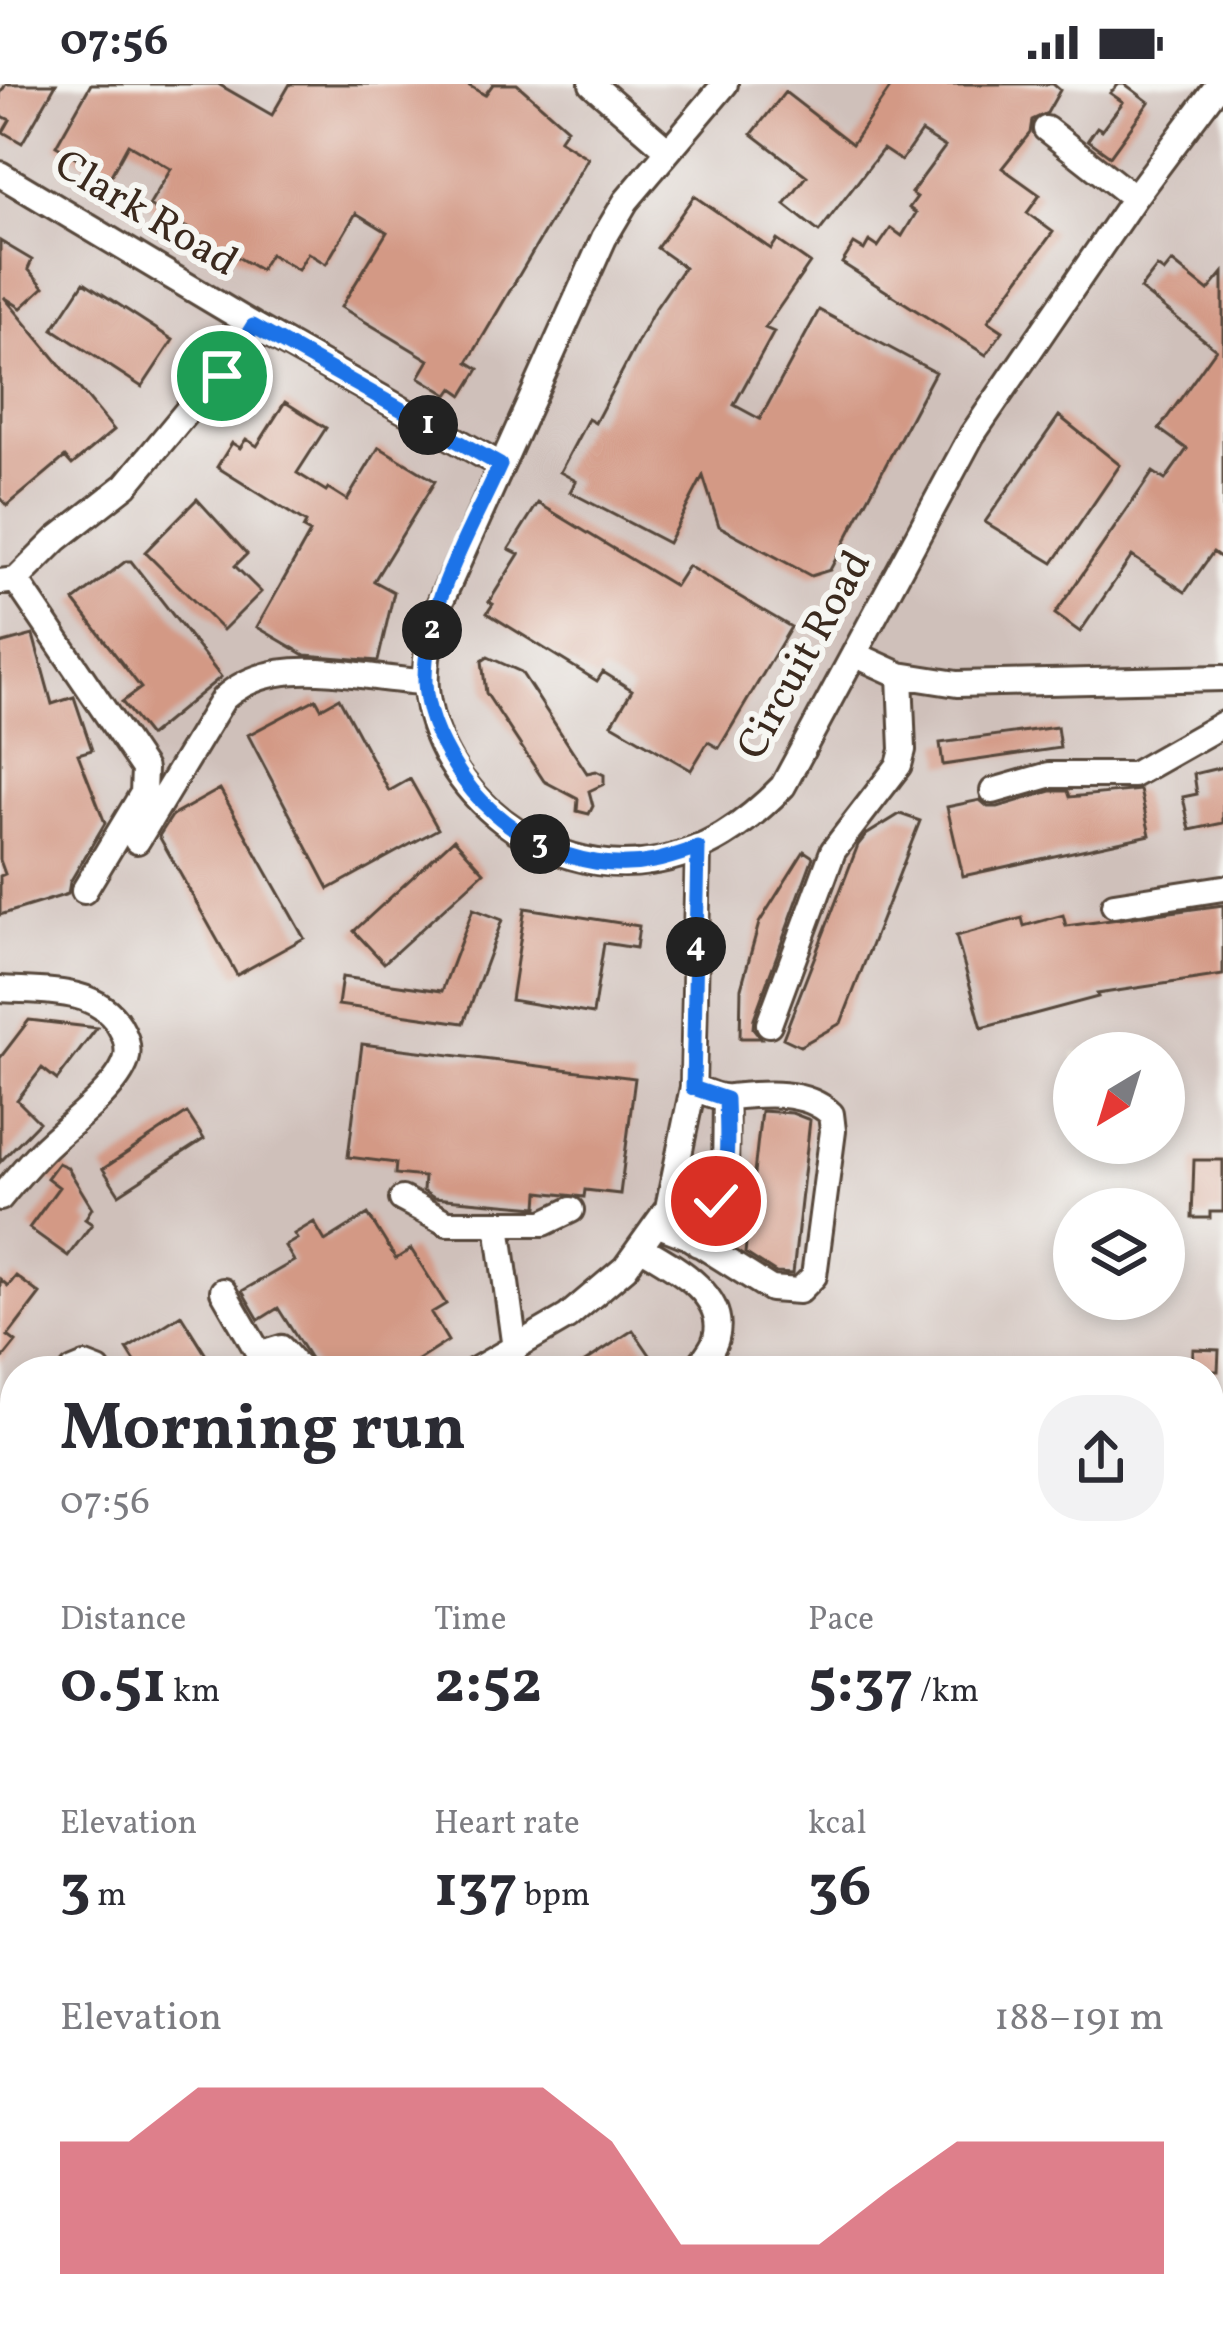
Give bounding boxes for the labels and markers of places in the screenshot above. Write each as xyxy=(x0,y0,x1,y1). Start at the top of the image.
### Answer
pin xyxy=(171,325,273,427)
pin: 1 xyxy=(398,395,458,455)
pin: 2 xyxy=(402,600,462,660)
pin: 3 xyxy=(510,814,570,874)
pin: 4 xyxy=(666,917,726,977)
pin xyxy=(665,1150,767,1252)

